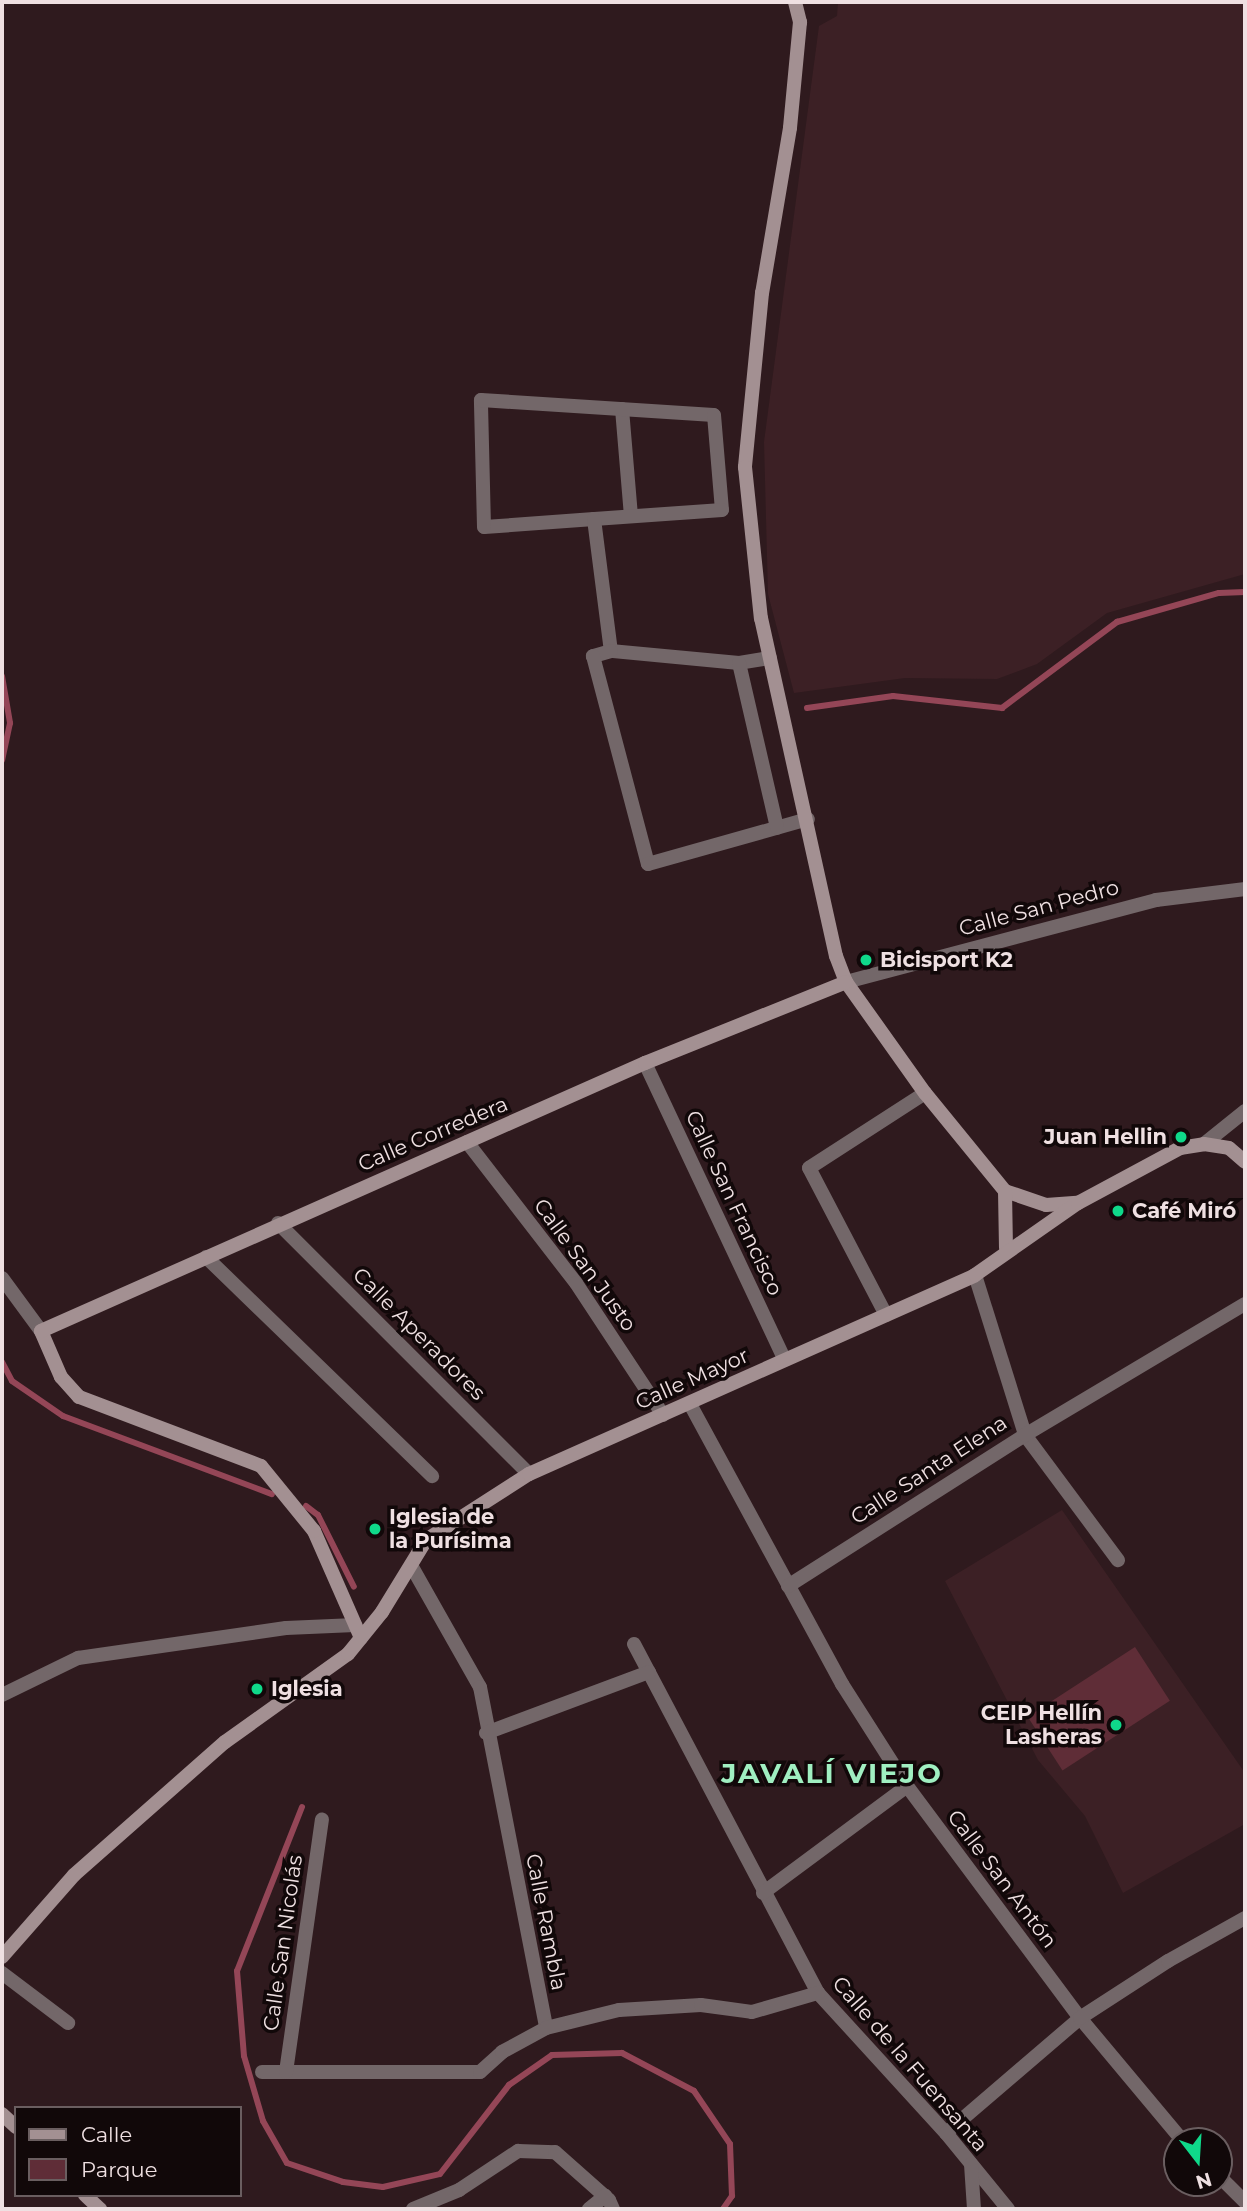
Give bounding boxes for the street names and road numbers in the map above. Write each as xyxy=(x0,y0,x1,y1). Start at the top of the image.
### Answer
street label: Calle San Pedro xyxy=(956,875,1122,941)
street label: Calle Corredera xyxy=(354,1091,512,1177)
street label: Calle San Francisco xyxy=(680,1107,788,1299)
street label: Calle San Justo xyxy=(528,1194,642,1336)
street label: Calle Aperadores xyxy=(348,1263,490,1405)
street label: Calle Mayor xyxy=(631,1343,753,1415)
street label: Calle Santa Elena xyxy=(846,1410,1012,1530)
street label: Calle San Antón xyxy=(942,1805,1062,1953)
street label: Calle Rambla xyxy=(520,1852,572,1992)
street label: Calle San Nicolás xyxy=(258,1853,308,2033)
street label: Calle de la Fuensanta xyxy=(827,1971,993,2157)

